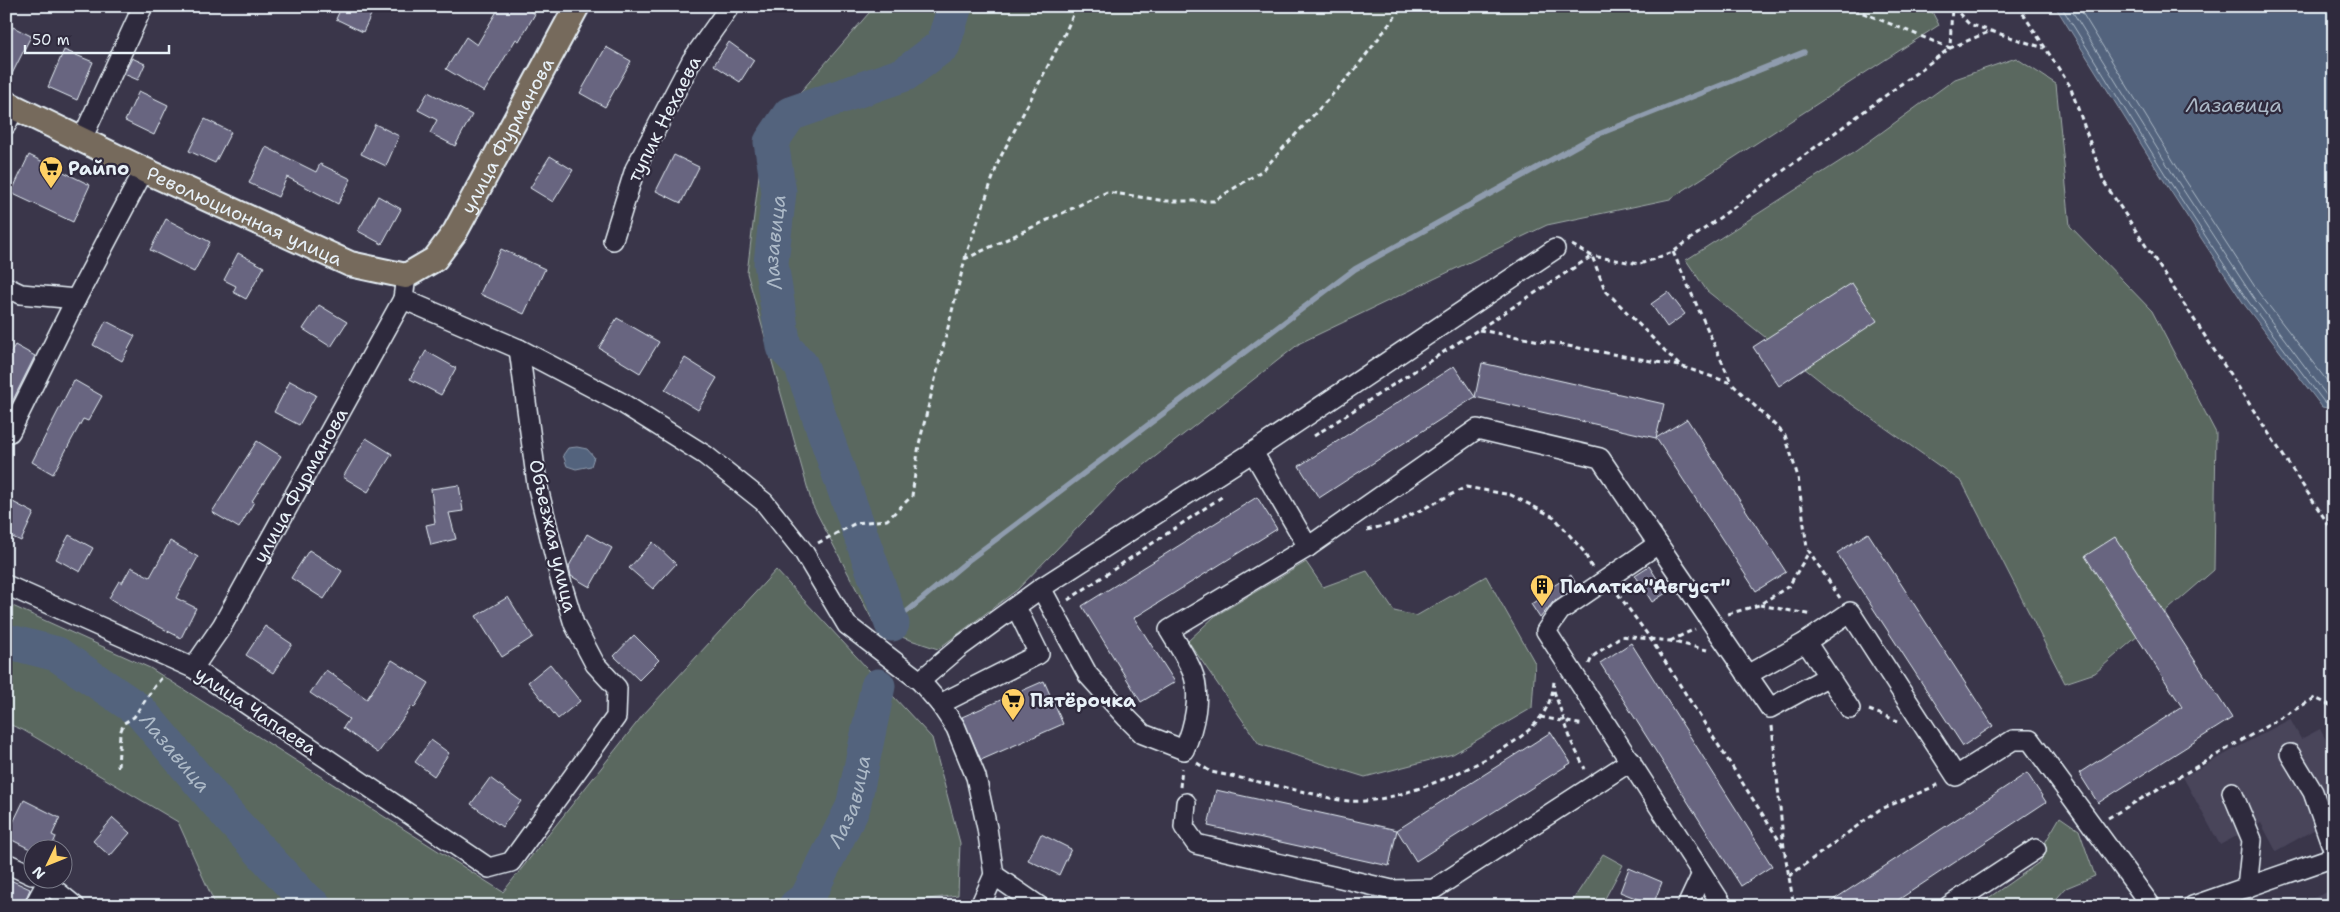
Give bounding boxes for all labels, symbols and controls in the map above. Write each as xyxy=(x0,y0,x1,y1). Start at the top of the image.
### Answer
scale bar xyxy=(25,22,169,54)
text: 50 m xyxy=(32,30,70,50)
street label: тупик Нехаева xyxy=(621,51,707,186)
street label: улица Фурманова xyxy=(455,53,559,218)
water label: Лазавица xyxy=(2185,92,2282,118)
supermarket icon: Райпо xyxy=(38,155,64,189)
place label: Райпо xyxy=(68,156,129,181)
street label: Революционная улица xyxy=(143,160,347,272)
water label: Лазавица xyxy=(758,193,792,293)
street label: улица Фурманова xyxy=(247,403,353,567)
street label: Объезжая улица xyxy=(523,457,583,615)
building icon: Палатка"Август" xyxy=(1529,573,1555,607)
place label: Палатка"Август" xyxy=(1560,574,1731,599)
street label: улица Чапаева xyxy=(190,661,322,761)
supermarket icon: Пятёрочка xyxy=(1000,687,1026,721)
place label: Пятёрочка xyxy=(1030,688,1136,713)
water label: Лазавица xyxy=(134,707,216,798)
water label: Лазавица xyxy=(821,753,876,853)
north arrow xyxy=(22,840,72,890)
text: N xyxy=(28,863,49,883)

